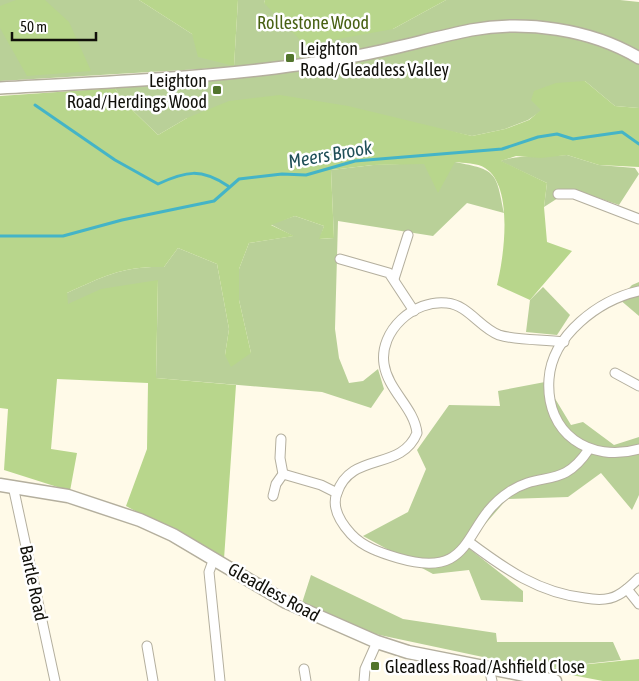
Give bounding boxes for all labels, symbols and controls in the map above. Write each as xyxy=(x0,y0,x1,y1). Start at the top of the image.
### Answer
scale bar xyxy=(12,10,96,42)
park label: Rollestone Wood xyxy=(257,12,369,33)
text: 50 m xyxy=(20,18,47,35)
place label: Leighton Road/Gleadless Valley xyxy=(300,38,449,80)
marker: Leighton Road/Gleadless Valley xyxy=(284,52,296,64)
place label: Leighton Road/Herdings Wood xyxy=(67,70,207,112)
marker: Leighton Road/Herdings Wood xyxy=(211,84,223,96)
water label: Meers Brook xyxy=(286,136,374,172)
street label: Bartle Road xyxy=(16,543,52,623)
street label: Gleadless Road xyxy=(225,558,323,626)
place label: Gleadless Road/Ashfield Close xyxy=(385,656,585,677)
marker: Gleadless Road/Ashfield Close xyxy=(369,660,381,672)

